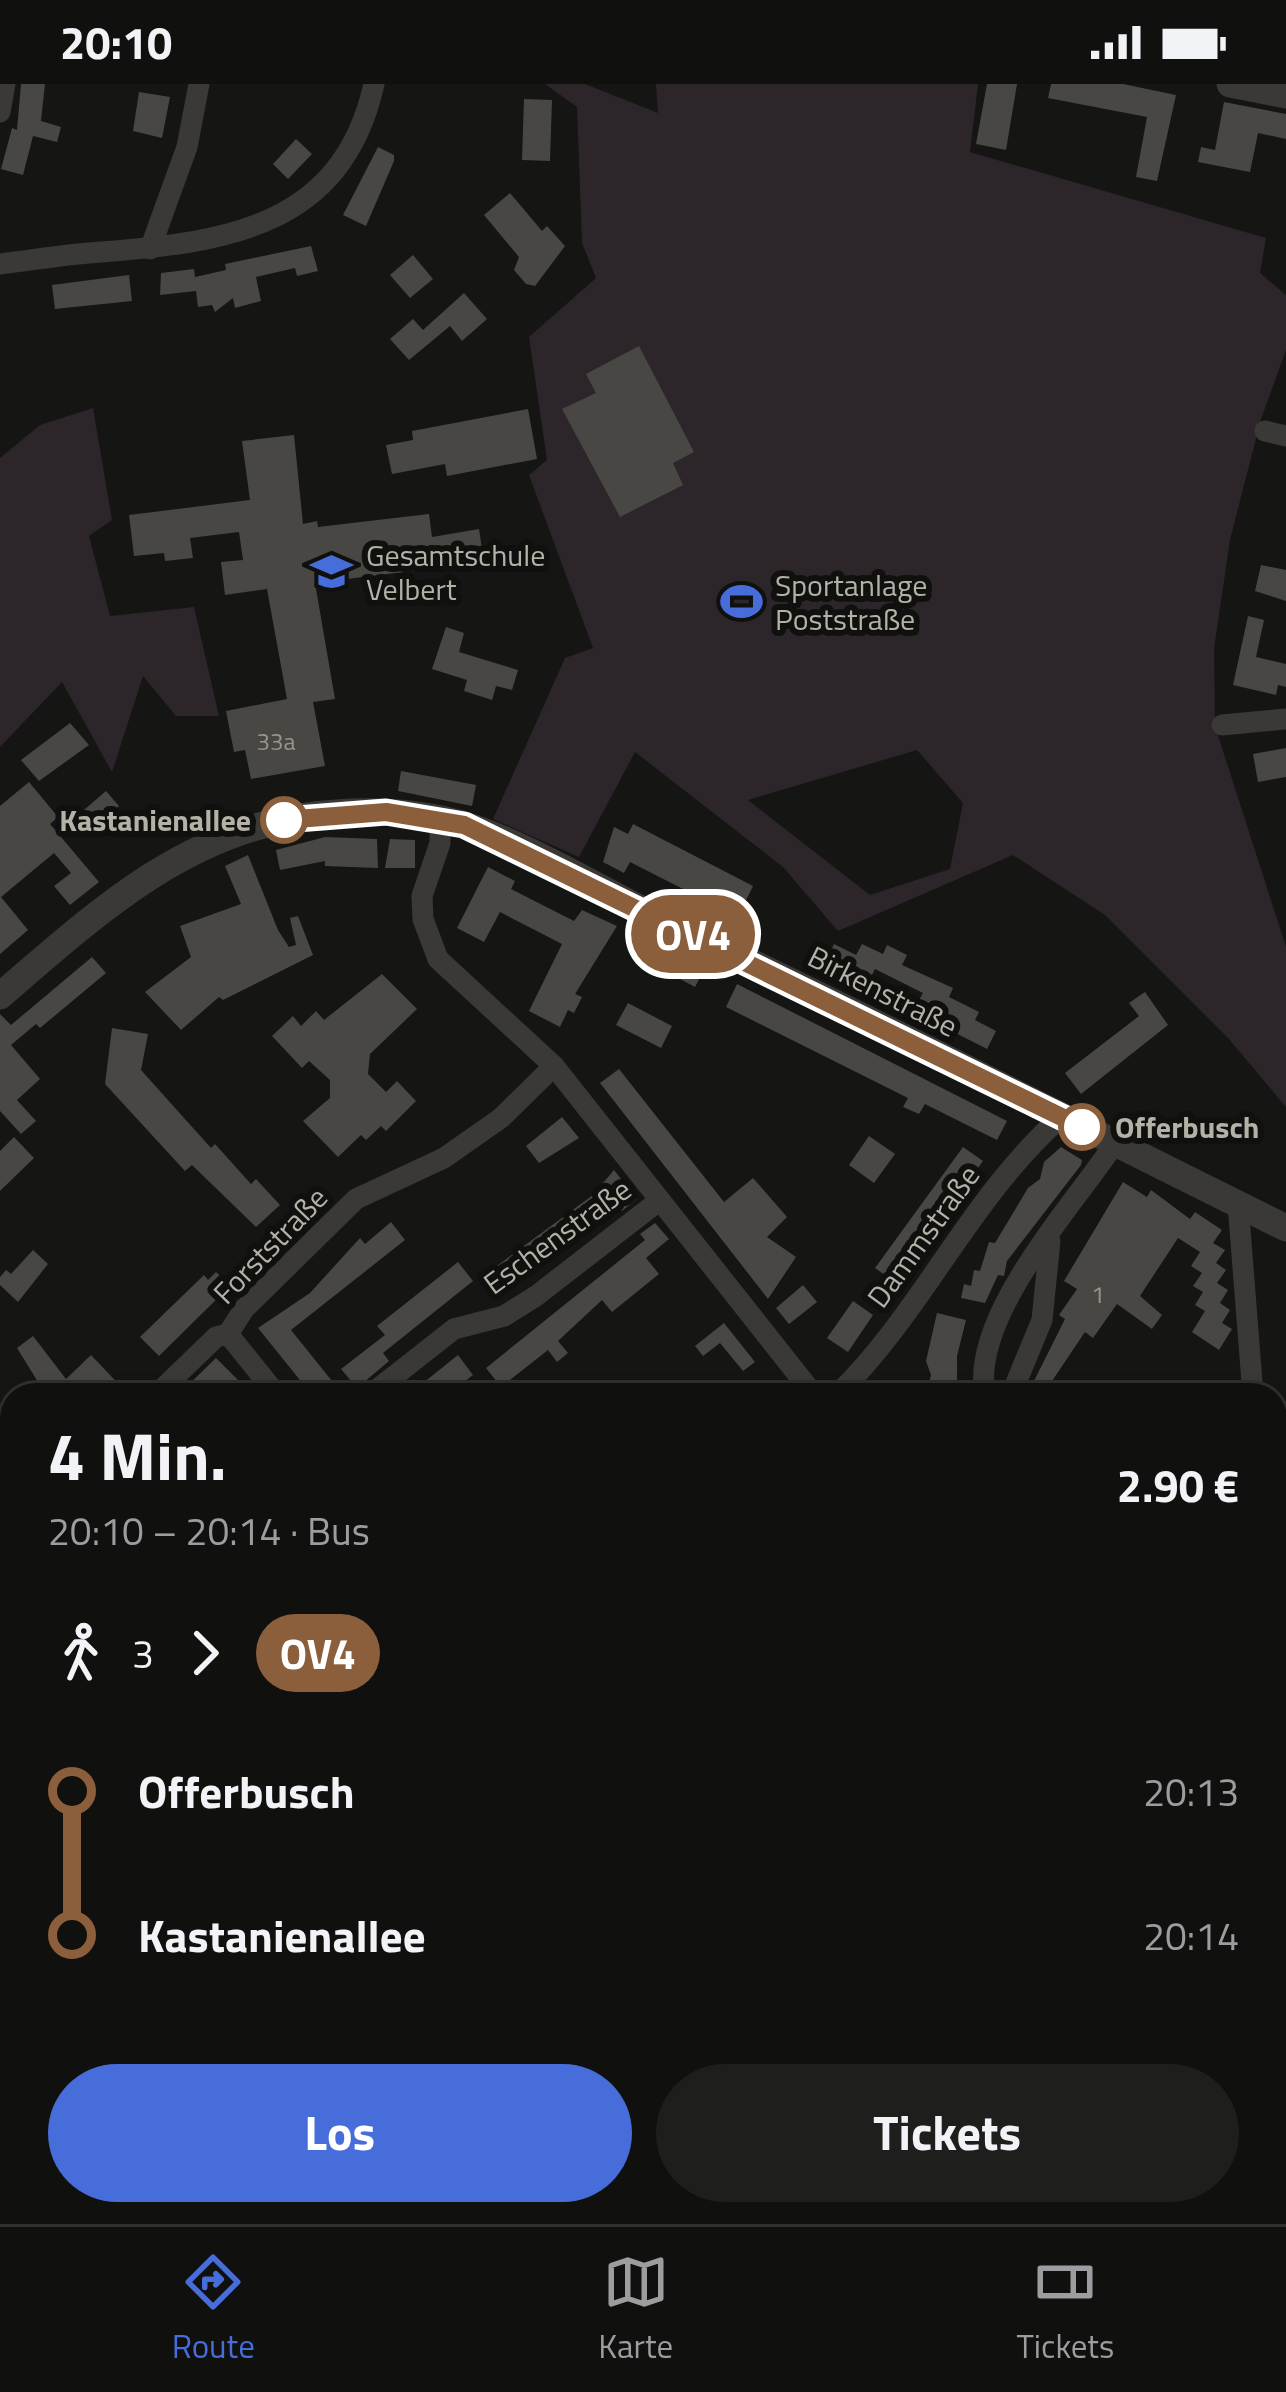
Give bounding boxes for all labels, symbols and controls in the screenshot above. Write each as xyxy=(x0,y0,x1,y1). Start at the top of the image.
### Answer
text: 20:10 xyxy=(60,8,172,76)
place label: Gesamtschule Velbert xyxy=(366,532,545,612)
school or university icon: Gesamtschule Velbert xyxy=(309,549,355,595)
place label: Sportanlage Poststraße xyxy=(775,562,928,642)
sports icon: Sportanlage Poststraße xyxy=(718,579,764,625)
house number: 33a xyxy=(257,723,295,759)
place label: Kastanienallee xyxy=(59,797,251,843)
marker: Kastanienallee xyxy=(262,798,306,842)
line badge: OV4 xyxy=(624,895,762,973)
text: OV4 xyxy=(655,902,731,966)
street label: Birkenstraße xyxy=(800,934,966,1048)
place label: Offerbusch xyxy=(1115,1104,1259,1150)
marker: Offerbusch xyxy=(1060,1105,1104,1149)
street label: Dammstraße xyxy=(855,1155,991,1317)
street label: Eschenstraße xyxy=(473,1166,641,1306)
street label: Forststraße xyxy=(202,1176,338,1314)
house number: 1 xyxy=(1091,1276,1105,1312)
text: 4 Min. xyxy=(48,1405,227,1506)
text: 2.90 € xyxy=(1117,1451,1239,1519)
text: 20:10 – 20:14 · Bus xyxy=(48,1501,370,1560)
icon: walk xyxy=(48,1620,114,1686)
icon: forward xyxy=(172,1620,238,1686)
text: OV4 xyxy=(280,1621,356,1685)
text: 3 xyxy=(132,1624,154,1683)
text: Offerbusch xyxy=(138,1757,355,1825)
text: 20:13 xyxy=(1143,1762,1239,1821)
text: Kastanienallee xyxy=(138,1901,426,1969)
text: 20:14 xyxy=(1143,1906,1239,1965)
button: Los xyxy=(48,2064,632,2202)
button: Tickets xyxy=(656,2064,1239,2202)
tab: Route xyxy=(172,2249,255,2371)
tab: Karte xyxy=(598,2249,673,2371)
tab: Tickets xyxy=(1016,2249,1114,2371)

